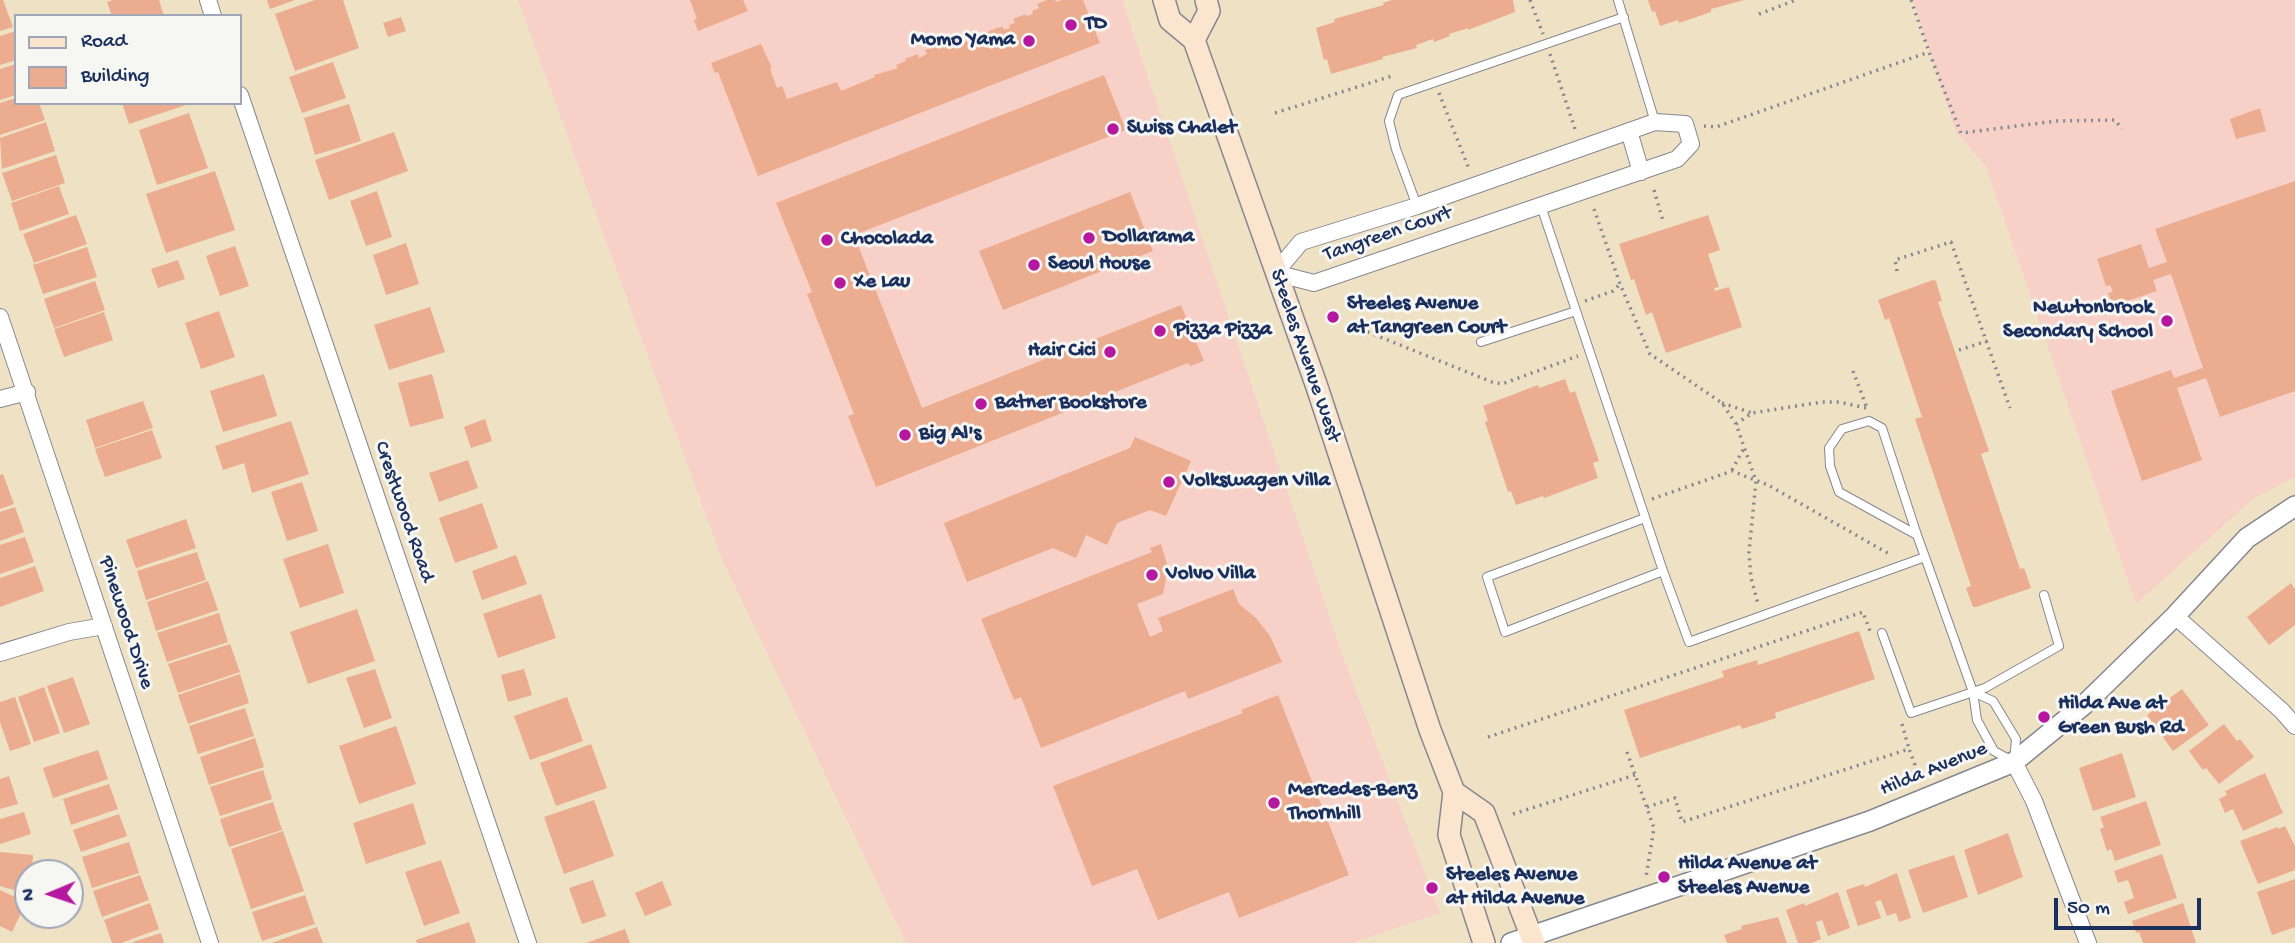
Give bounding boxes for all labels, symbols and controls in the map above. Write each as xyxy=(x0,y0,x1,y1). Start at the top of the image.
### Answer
place label: TD xyxy=(1085,12,1107,38)
legend xyxy=(14,14,242,105)
marker: TD xyxy=(1063,17,1079,33)
place label: Momo Yama xyxy=(911,28,1015,54)
text: Road xyxy=(81,30,127,55)
marker: Momo Yama xyxy=(1021,33,1037,49)
text: Building xyxy=(81,65,150,90)
place label: Swiss Chalet xyxy=(1127,116,1236,142)
marker: Swiss Chalet xyxy=(1105,121,1121,137)
street label: Tangreen Court xyxy=(1321,201,1455,269)
place label: Dollarama xyxy=(1103,225,1194,251)
place label: Chocolada xyxy=(841,227,933,253)
marker: Dollarama xyxy=(1081,230,1097,246)
marker: Chocolada xyxy=(819,232,835,248)
place label: Seoul House xyxy=(1048,252,1150,278)
marker: Seoul House xyxy=(1026,257,1042,273)
street label: Steeles Avenue West xyxy=(1263,266,1345,446)
place label: Xe Lau xyxy=(854,270,910,296)
marker: Xe Lau xyxy=(832,275,848,291)
place label: Steeles Avenue at Tangreen Court xyxy=(1347,292,1506,342)
place label: Newtonbrook Secondary School xyxy=(2003,296,2153,346)
marker: Steeles Avenue at Tangreen Court xyxy=(1325,309,1341,325)
marker: Newtonbrook Secondary School xyxy=(2159,313,2175,329)
place label: Pizza Pizza xyxy=(1174,318,1272,344)
marker: Pizza Pizza xyxy=(1152,323,1168,339)
place label: Hair Cici xyxy=(1028,339,1096,365)
marker: Hair Cici xyxy=(1102,344,1118,360)
place label: Batner Bookstore xyxy=(995,391,1147,417)
marker: Batner Bookstore xyxy=(973,396,989,412)
place label: Big Al's xyxy=(919,422,981,448)
marker: Big Al's xyxy=(897,427,913,443)
street label: Crestwood Road xyxy=(367,438,439,586)
place label: Volkswagen Villa xyxy=(1183,469,1330,495)
marker: Volkswagen Villa xyxy=(1161,474,1177,490)
street label: Pinewood Drive xyxy=(92,553,158,693)
place label: Volvo Villa xyxy=(1166,562,1255,588)
marker: Volvo Villa xyxy=(1144,567,1160,583)
place label: Hilda Ave at Green Bush Rd xyxy=(2058,692,2183,742)
marker: Hilda Ave at Green Bush Rd xyxy=(2036,709,2052,725)
street label: Hilda Avenue xyxy=(1877,737,1991,803)
place label: Mercedes-Benz Thornhill xyxy=(1288,778,1417,828)
marker: Mercedes-Benz Thornhill xyxy=(1266,795,1282,811)
place label: Hilda Avenue at Steeles Avenue xyxy=(1678,852,1816,902)
north arrow xyxy=(14,859,84,929)
place label: Steeles Avenue at Hilda Avenue xyxy=(1446,863,1584,913)
marker: Hilda Avenue at Steeles Avenue xyxy=(1656,869,1672,885)
marker: Steeles Avenue at Hilda Avenue xyxy=(1424,880,1440,896)
scale bar xyxy=(2057,884,2204,928)
text: N xyxy=(18,888,41,901)
text: 50 m xyxy=(2067,897,2110,922)

